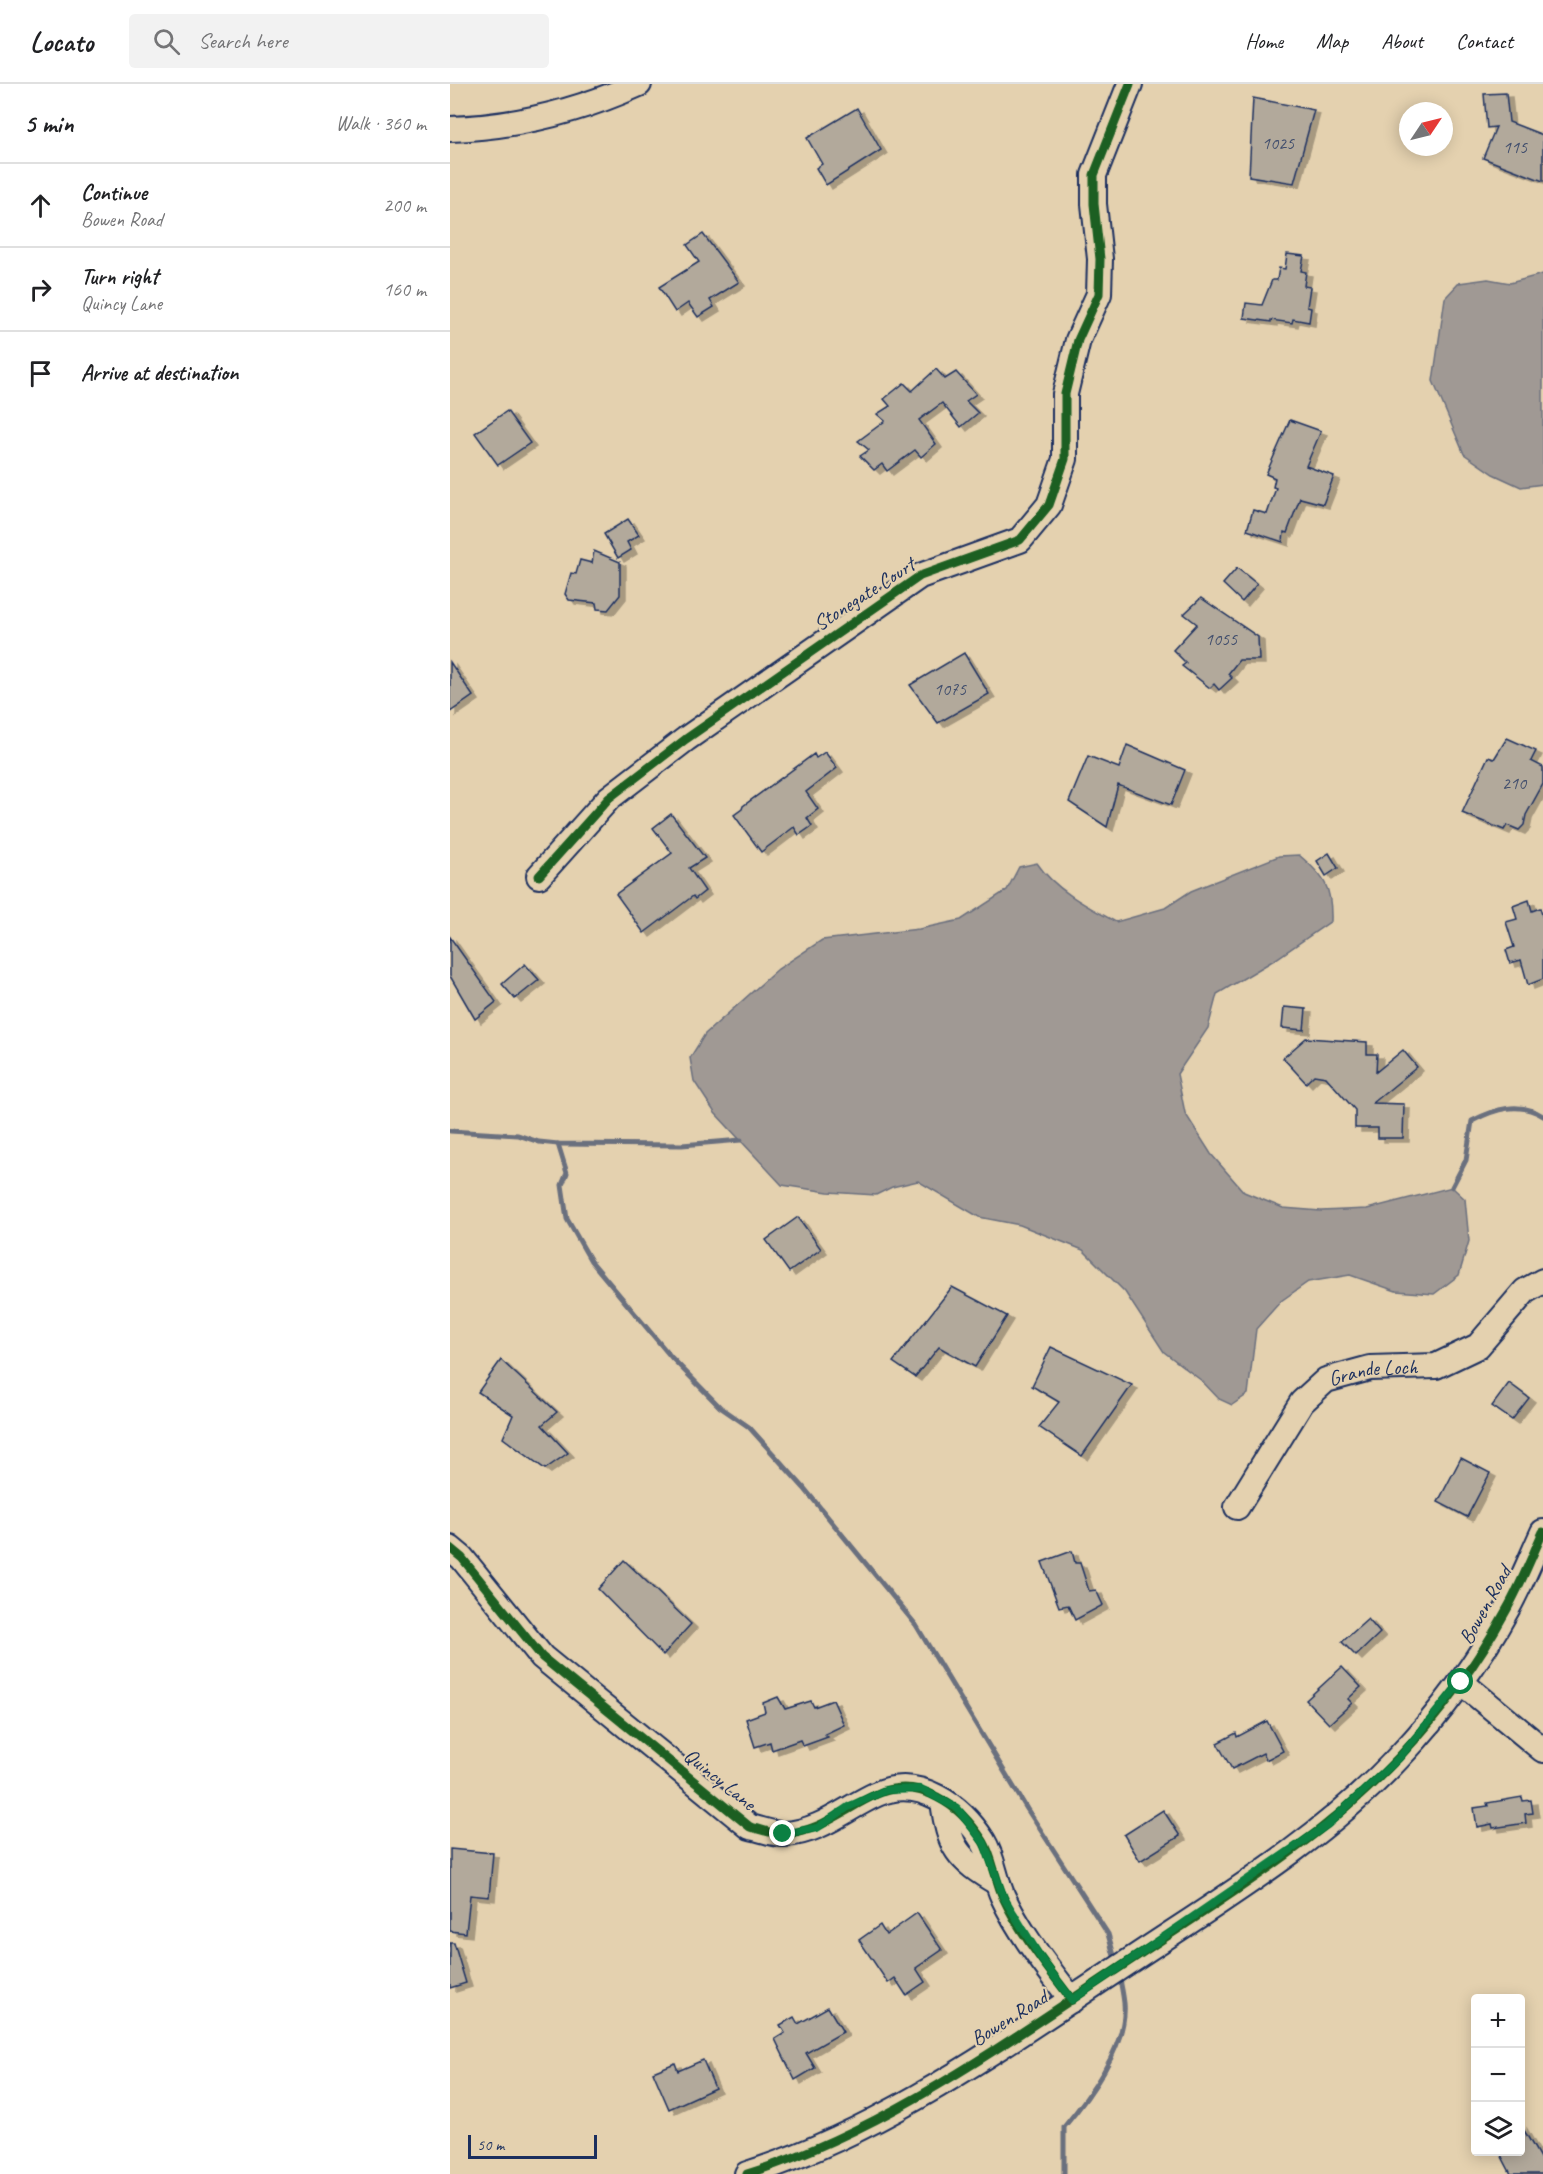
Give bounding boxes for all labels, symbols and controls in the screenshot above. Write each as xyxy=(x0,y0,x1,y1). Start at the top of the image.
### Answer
search box xyxy=(129,14,549,68)
text: Locato xyxy=(30,24,93,59)
icon: search xyxy=(150,25,183,58)
text: Search here xyxy=(198,27,288,55)
text: Home xyxy=(1245,28,1283,54)
text: Map xyxy=(1316,28,1348,54)
text: About xyxy=(1381,28,1423,54)
text: Contact xyxy=(1456,28,1513,54)
north arrow xyxy=(1399,102,1453,156)
text: 5 min xyxy=(24,107,73,140)
text: Walk · 360 m xyxy=(336,111,426,136)
house number: 1025 xyxy=(1262,132,1295,154)
house number: 115 xyxy=(1503,136,1528,158)
text: Continue xyxy=(81,179,147,207)
icon: ahead xyxy=(24,189,57,222)
text: 200 m xyxy=(383,193,426,218)
text: Bowen Road xyxy=(81,207,163,232)
text: Turn right xyxy=(81,263,158,291)
icon: right xyxy=(24,273,57,306)
text: 160 m xyxy=(383,277,426,302)
text: Quincy Lane xyxy=(81,291,162,316)
icon: arrive xyxy=(24,357,57,390)
text: Arrive at destination xyxy=(81,359,238,387)
street label: Stonegate Court xyxy=(808,550,922,636)
house number: 1055 xyxy=(1205,628,1238,650)
house number: 1075 xyxy=(934,678,967,700)
house number: 210 xyxy=(1502,772,1528,794)
street label: Grande Loch xyxy=(1325,1354,1419,1392)
street label: Bowen Road xyxy=(1453,1559,1518,1649)
route start xyxy=(1447,1668,1473,1694)
street label: Quincy Lane xyxy=(679,1742,763,1817)
route end xyxy=(769,1820,795,1846)
street label: Bowen Road xyxy=(966,1983,1055,2052)
map controls xyxy=(1471,1994,1525,2156)
button: + xyxy=(1471,1994,1525,2048)
button: − xyxy=(1471,2048,1525,2102)
button: layers xyxy=(1471,2102,1525,2156)
scale bar xyxy=(468,2132,597,2160)
text: 50 m xyxy=(477,2135,504,2155)

